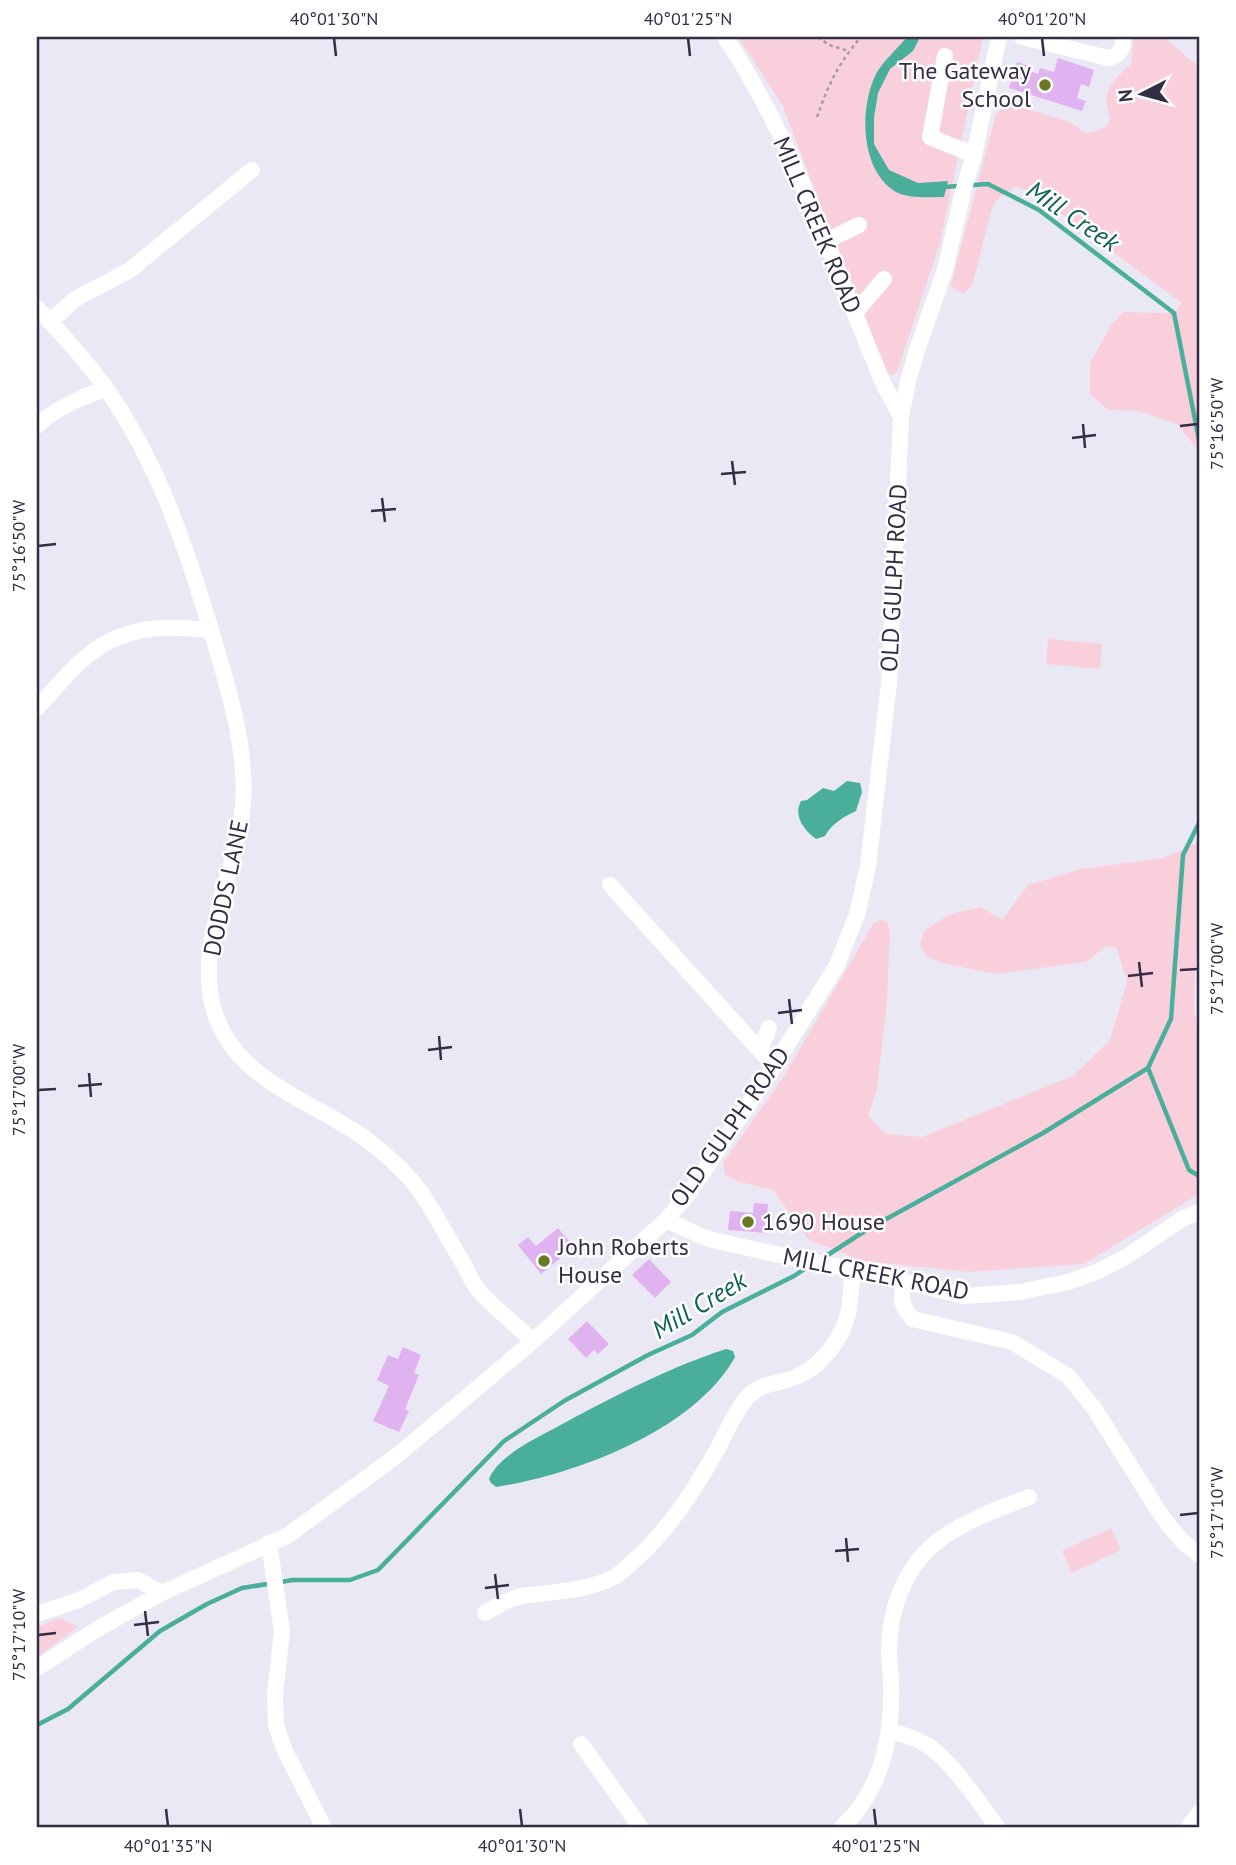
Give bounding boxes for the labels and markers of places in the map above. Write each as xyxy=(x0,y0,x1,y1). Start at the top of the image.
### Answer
place label: The Gateway School xyxy=(899,55,1031,114)
marker: The Gateway School xyxy=(1037,77,1053,93)
place label: 1690 House xyxy=(762,1206,885,1237)
marker: 1690 House xyxy=(740,1214,756,1230)
place label: John Roberts House xyxy=(557,1231,689,1290)
marker: John Roberts House xyxy=(536,1253,552,1269)

